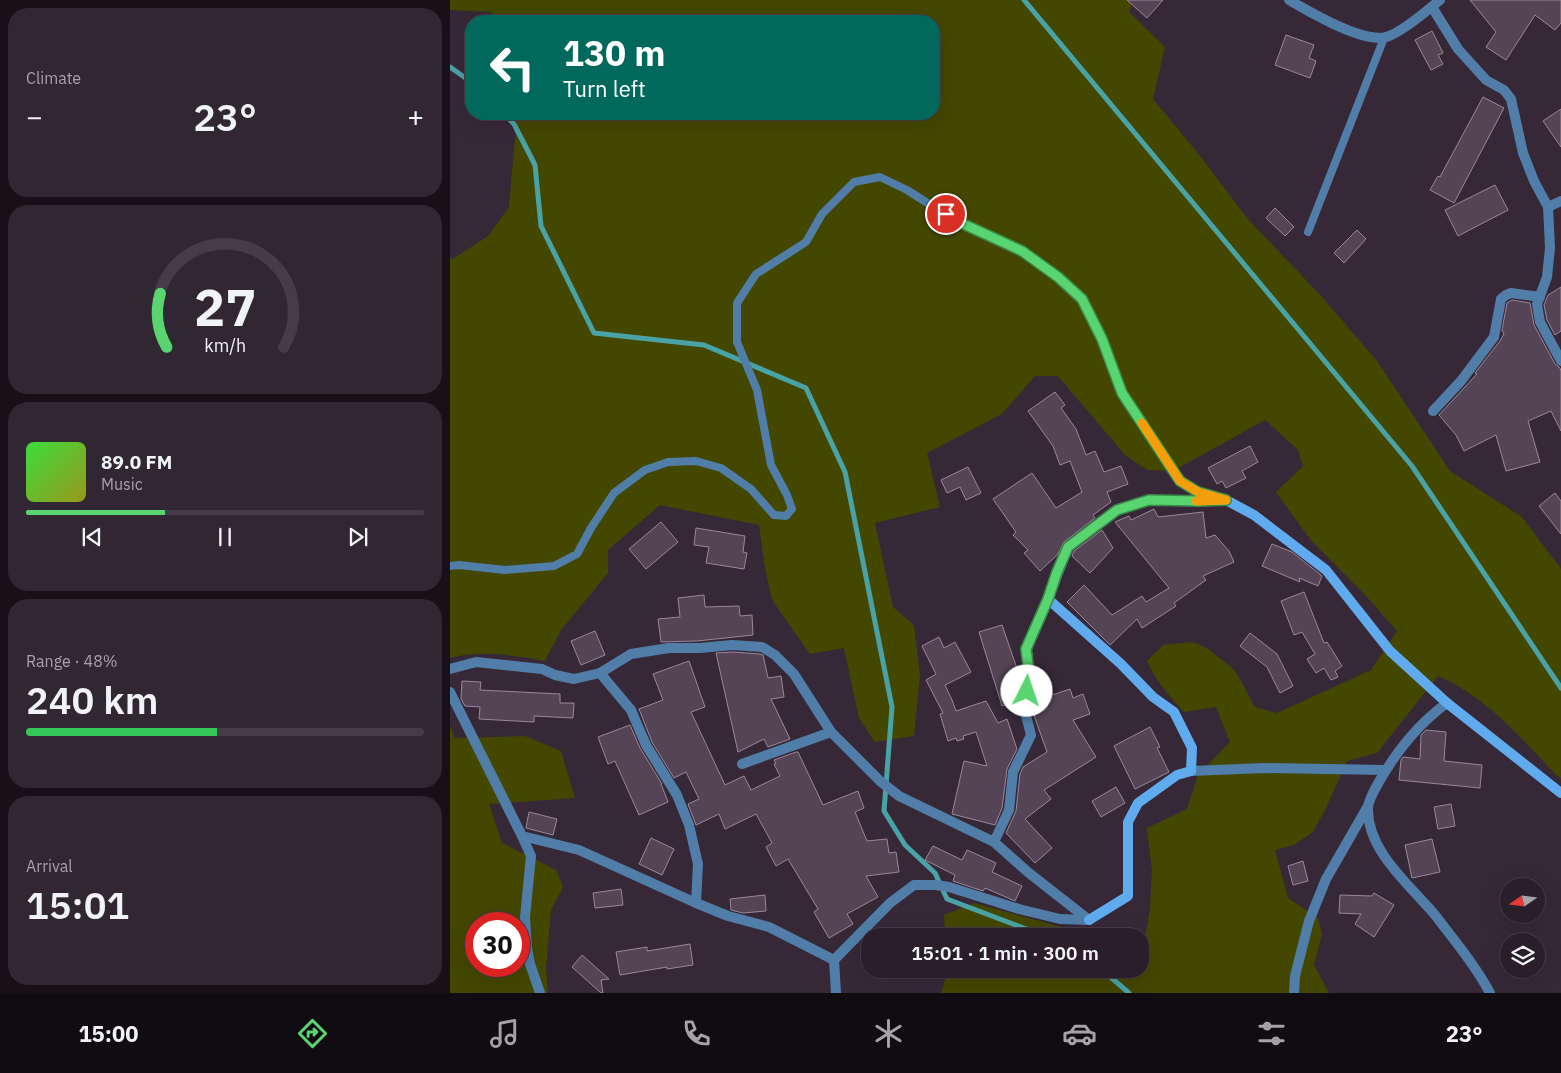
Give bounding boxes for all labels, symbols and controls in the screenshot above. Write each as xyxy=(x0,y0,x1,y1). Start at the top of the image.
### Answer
text: 130 m xyxy=(563,30,666,76)
icon: left xyxy=(480,35,545,100)
text: Climate xyxy=(26,68,81,88)
text: Turn left xyxy=(563,74,646,103)
text: 23° xyxy=(193,92,257,141)
text: − xyxy=(26,98,43,135)
text: + xyxy=(407,98,424,135)
pin xyxy=(925,193,967,235)
icon: arrive xyxy=(932,200,960,228)
text: 27 xyxy=(194,273,256,340)
text: km/h xyxy=(204,334,246,357)
text: 89.0 FM xyxy=(101,450,172,474)
text: Music xyxy=(101,474,143,494)
icon: previous xyxy=(78,523,106,551)
icon: pause xyxy=(211,523,239,551)
icon: next xyxy=(344,523,372,551)
text: Range · 48% xyxy=(26,651,118,671)
position arrow xyxy=(1000,664,1052,716)
text: 240 km xyxy=(26,675,158,724)
text: Arrival xyxy=(26,856,73,876)
north arrow xyxy=(1500,878,1545,922)
map controls xyxy=(1500,878,1545,978)
text: 15:01 xyxy=(26,880,129,929)
speed limit sign: 30 xyxy=(465,912,530,977)
button: layers xyxy=(1500,933,1545,978)
text: 15:01 · 1 min · 300 m xyxy=(911,941,1099,965)
icon: directions xyxy=(295,1016,330,1051)
icon: music xyxy=(487,1016,522,1051)
icon: phone xyxy=(679,1016,714,1051)
icon: climate xyxy=(871,1016,906,1051)
icon: car xyxy=(1062,1016,1097,1051)
icon: filters xyxy=(1254,1016,1289,1051)
text: 15:00 xyxy=(78,1019,138,1048)
text: 23° xyxy=(1446,1019,1483,1048)

